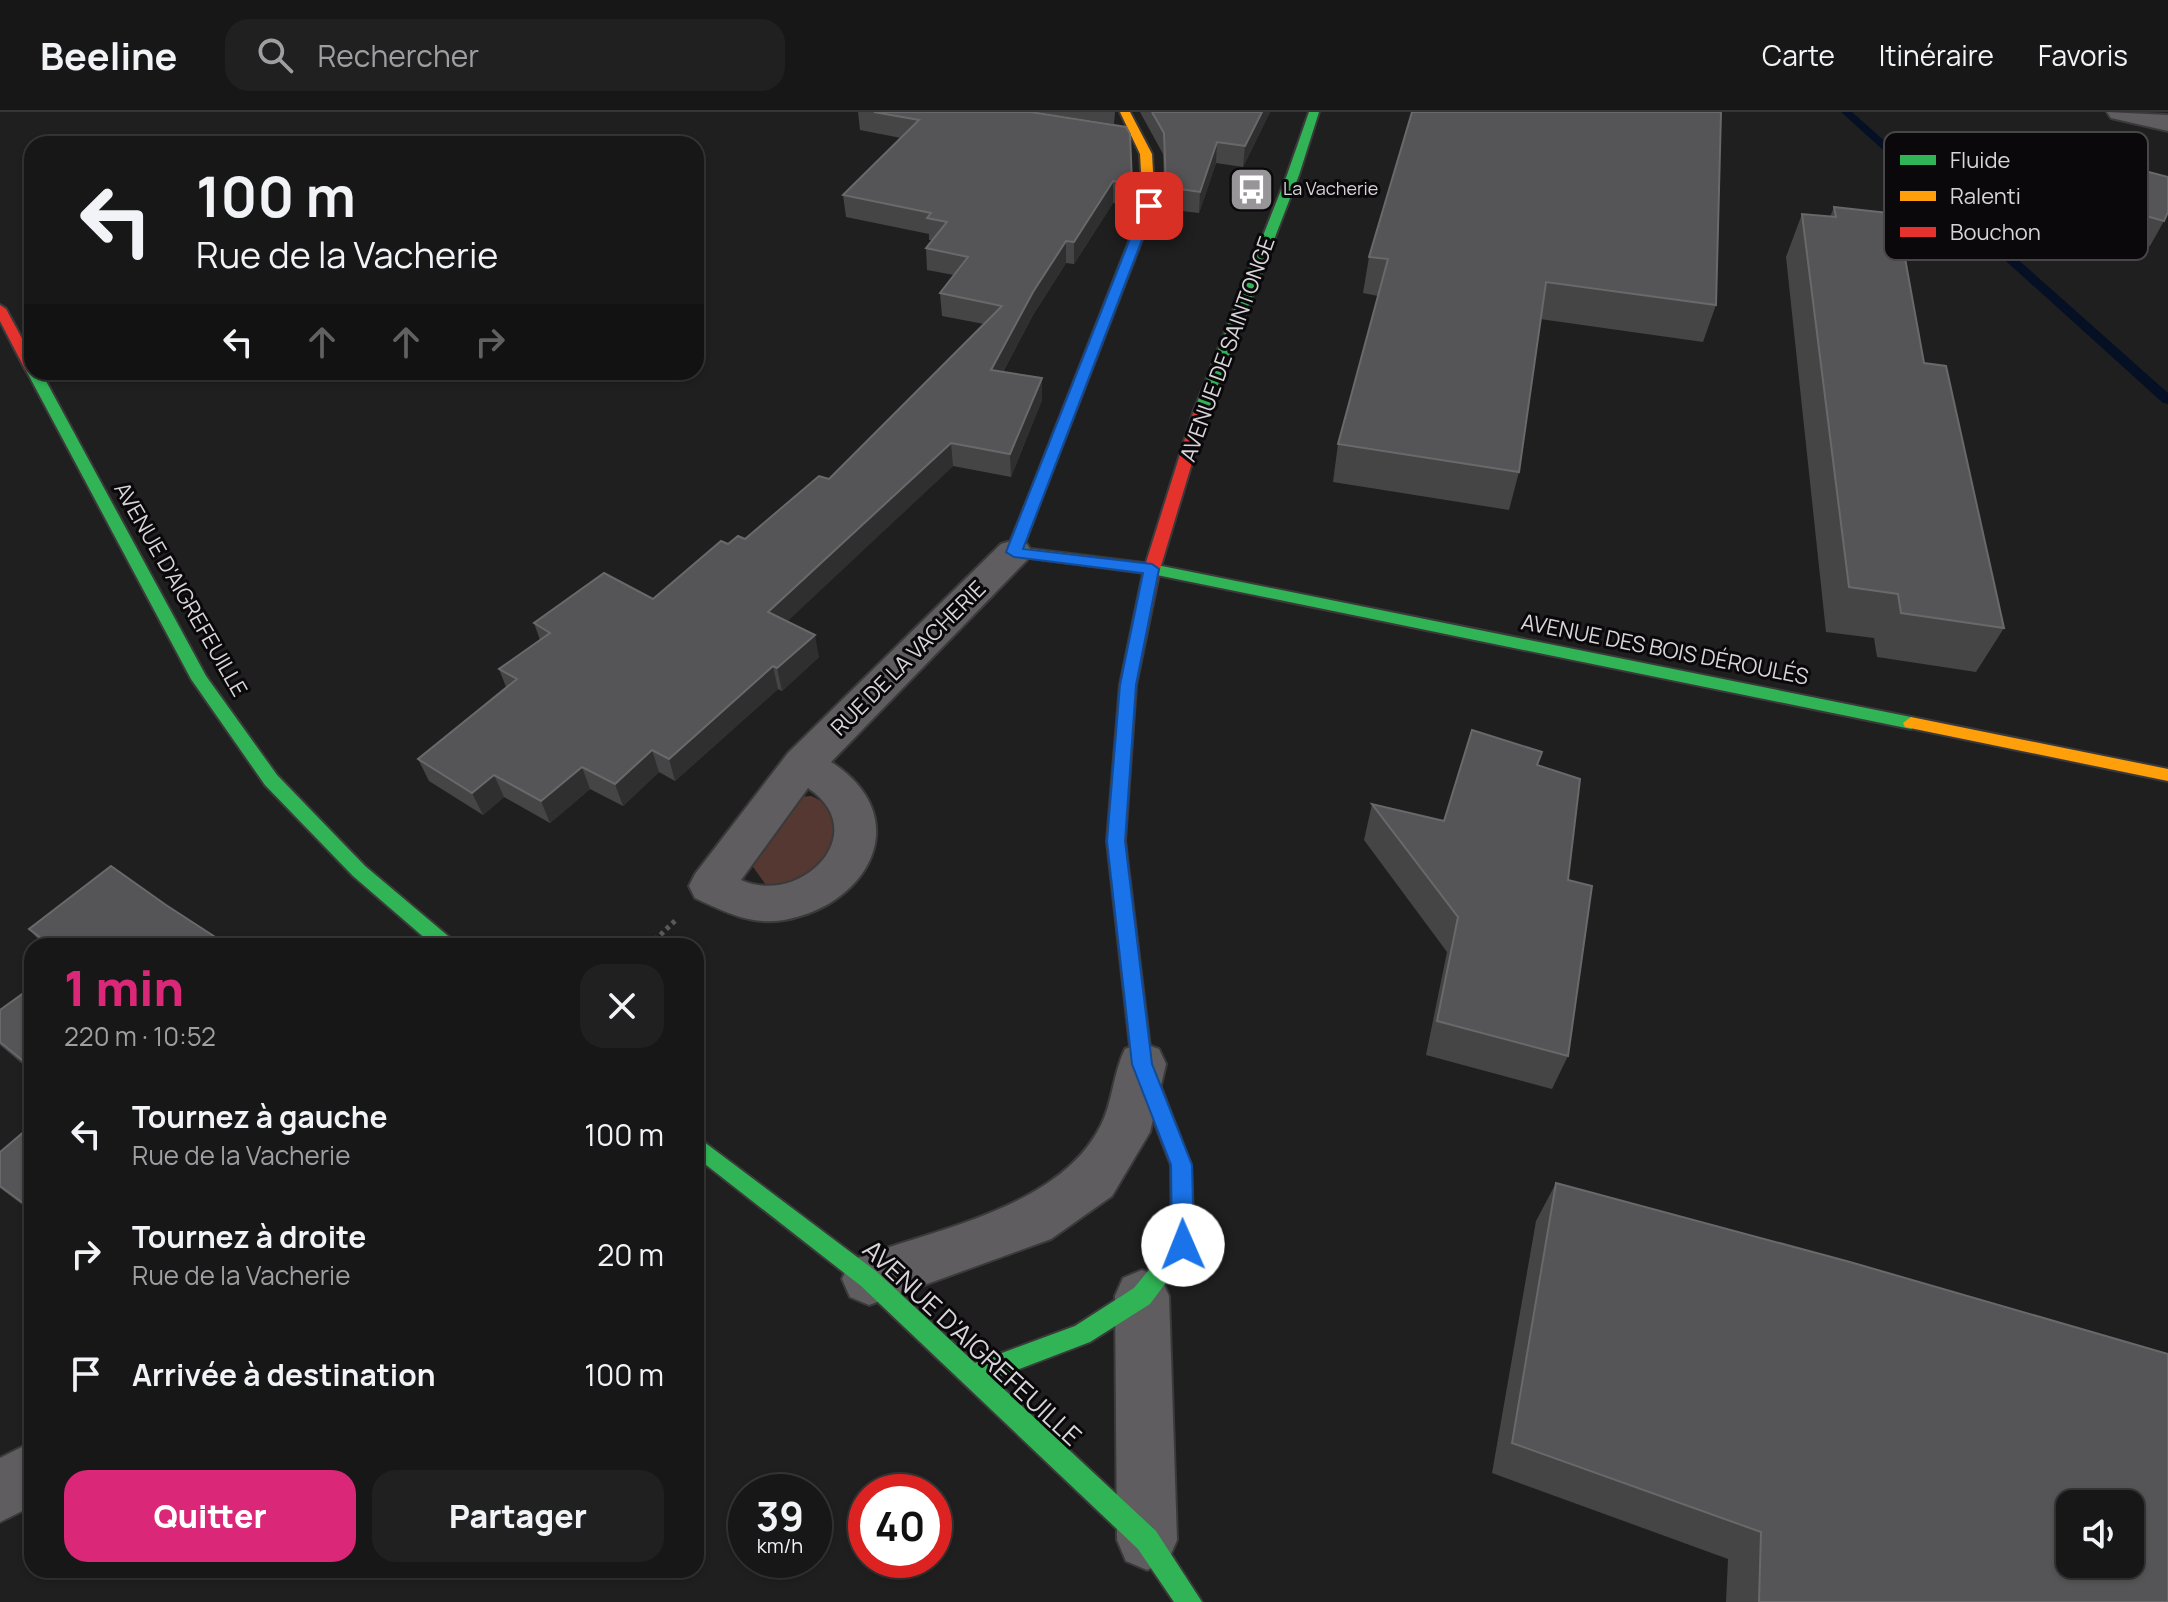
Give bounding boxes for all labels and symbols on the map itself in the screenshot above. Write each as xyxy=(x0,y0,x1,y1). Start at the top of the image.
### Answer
legend xyxy=(1884,132,2148,260)
text: Fluide xyxy=(1950,145,2010,175)
bus stop icon: La Vacherie xyxy=(1228,165,1276,213)
pin xyxy=(1115,172,1183,240)
place label: La Vacherie xyxy=(1283,176,1378,200)
text: Ralenti xyxy=(1950,181,2021,211)
text: Bouchon xyxy=(1950,217,2041,247)
street label: AVENUE DE SAINTONGE xyxy=(1172,232,1282,466)
street label: AVENUE D'AIGREFEUILLE xyxy=(107,476,255,702)
street label: RUE DE LA VACHERIE xyxy=(824,574,992,742)
street label: AVENUE DES BOIS DÉROULÉS xyxy=(1519,606,1811,692)
position arrow xyxy=(1141,1203,1225,1287)
street label: AVENUE D'AIGREFEUILLE xyxy=(856,1231,1090,1453)
speed limit sign: 40 xyxy=(848,1474,952,1578)

